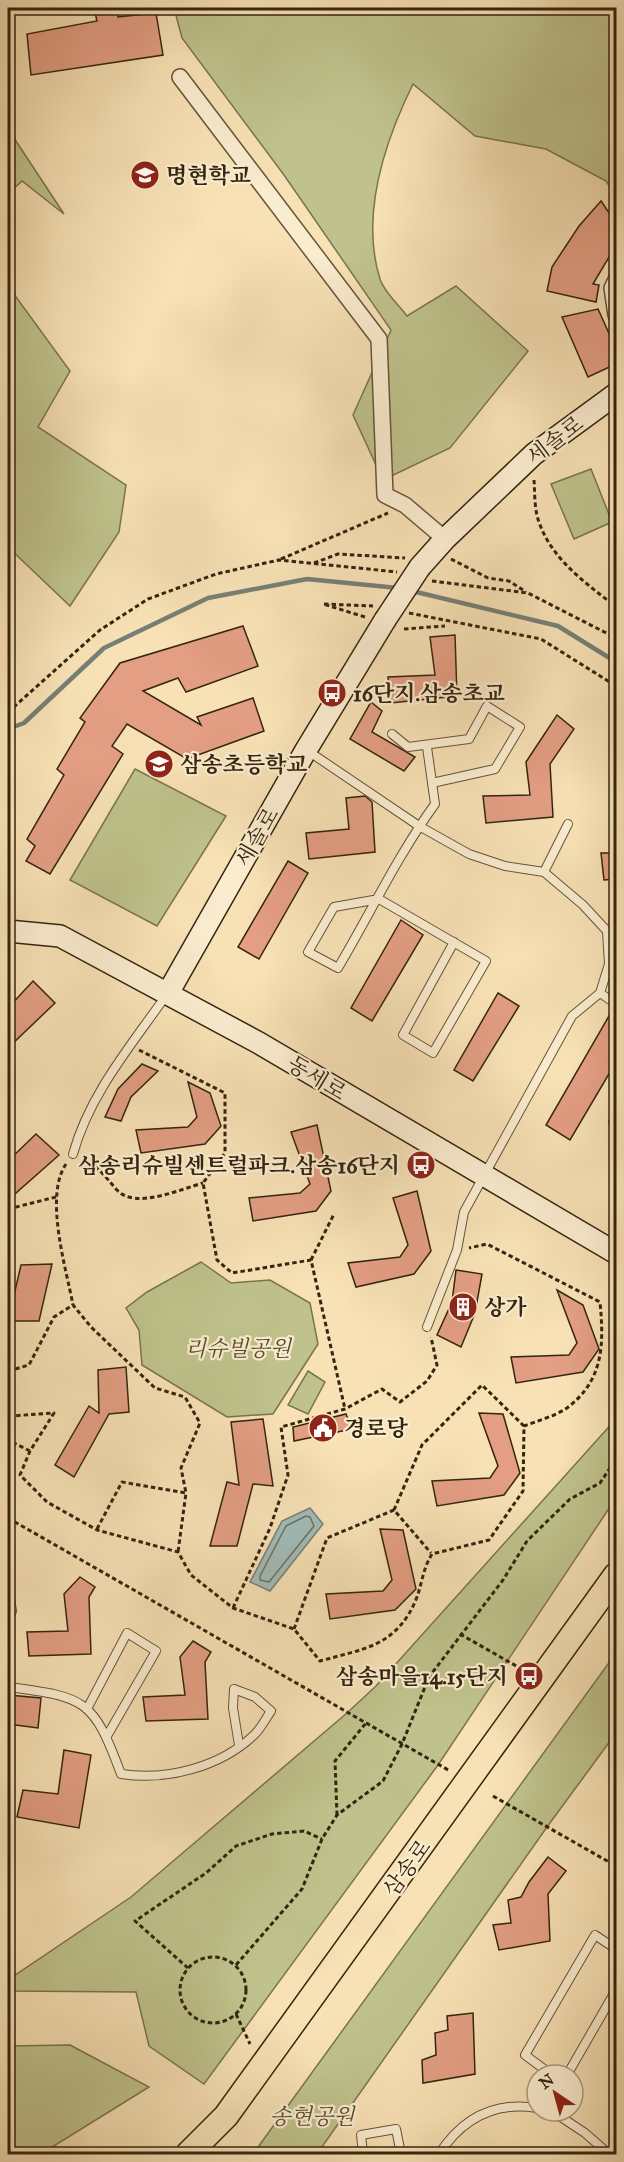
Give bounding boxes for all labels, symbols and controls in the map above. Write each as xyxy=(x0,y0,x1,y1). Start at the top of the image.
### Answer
school or university icon: 명현학교 xyxy=(129,159,161,191)
place label: 명현학교 xyxy=(166,162,251,189)
street label: 세솔로 xyxy=(521,410,589,470)
bus stop icon: 16단지.삼송초교 xyxy=(316,677,348,709)
place label: 16단지.삼송초교 xyxy=(353,680,505,707)
school or university icon: 삼송초등학교 xyxy=(143,748,175,780)
place label: 삼송초등학교 xyxy=(180,751,308,778)
street label: 세솔로 xyxy=(229,803,285,871)
street label: 동세로 xyxy=(283,1050,351,1106)
bus stop icon: 삼송리슈빌센트럴파크.삼송16단지 xyxy=(405,1149,437,1181)
place label: 삼송리슈빌센트럴파크.삼송16단지 xyxy=(78,1152,400,1179)
building icon: 상가 xyxy=(447,1291,479,1323)
place label: 상가 xyxy=(484,1294,527,1321)
park label: 리슈빌공원 xyxy=(185,1335,293,1362)
public building icon: 경로당 xyxy=(307,1412,339,1444)
place label: 경로당 xyxy=(344,1415,409,1442)
bus stop icon: 삼송마을14.15단지 xyxy=(513,1660,545,1692)
place label: 삼송마을14.15단지 xyxy=(336,1663,508,1690)
street label: 삼송로 xyxy=(377,1834,437,1902)
north arrow xyxy=(525,2063,585,2123)
text: N xyxy=(535,2069,558,2093)
park label: 송현공원 xyxy=(269,2103,356,2130)

